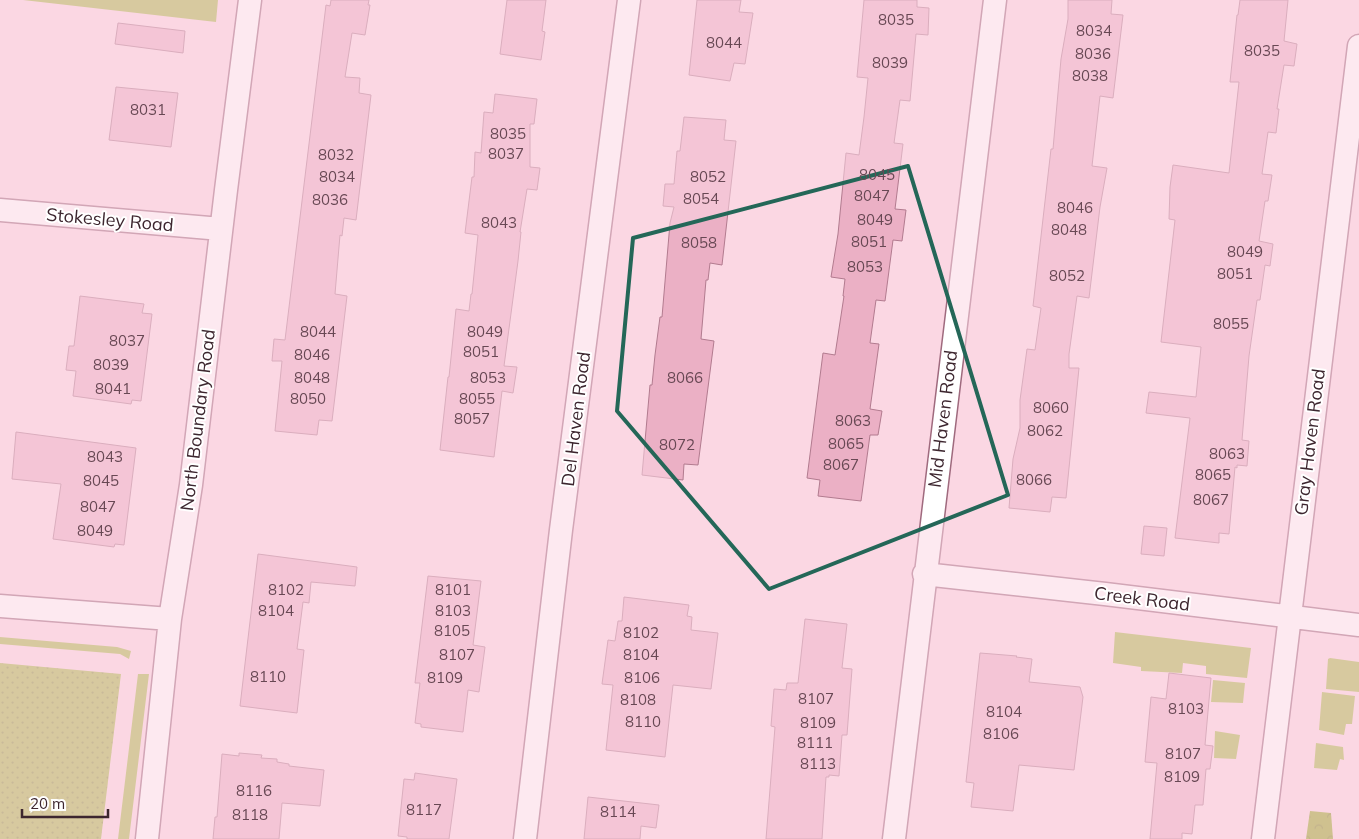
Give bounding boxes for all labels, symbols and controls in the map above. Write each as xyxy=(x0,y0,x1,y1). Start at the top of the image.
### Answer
house number: 8035 xyxy=(878,10,914,29)
house number: 8034 xyxy=(1076,21,1112,40)
house number: 8044 xyxy=(706,33,742,52)
house number: 8035 xyxy=(1244,41,1280,60)
house number: 8036 xyxy=(1075,44,1111,63)
house number: 8039 xyxy=(872,53,908,72)
house number: 8038 xyxy=(1072,66,1108,85)
house number: 8031 xyxy=(130,100,166,119)
house number: 8035 xyxy=(490,124,526,143)
house number: 8037 xyxy=(488,144,524,163)
house number: 8032 xyxy=(318,145,354,164)
house number: 8045 xyxy=(859,165,895,184)
house number: 8034 xyxy=(319,167,355,186)
house number: 8052 xyxy=(690,167,726,186)
house number: 8047 xyxy=(854,186,890,205)
house number: 8054 xyxy=(683,189,719,208)
house number: 8036 xyxy=(312,190,348,209)
house number: 8046 xyxy=(1057,198,1093,217)
street label: Stokesley Road xyxy=(45,202,175,237)
house number: 8049 xyxy=(857,210,893,229)
house number: 8043 xyxy=(481,213,517,232)
house number: 8048 xyxy=(1051,220,1087,239)
house number: 8051 xyxy=(851,232,887,251)
house number: 8058 xyxy=(681,233,717,252)
house number: 8049 xyxy=(1227,242,1263,261)
house number: 8053 xyxy=(847,257,883,276)
house number: 8051 xyxy=(1217,264,1253,283)
house number: 8052 xyxy=(1049,266,1085,285)
house number: 8055 xyxy=(1213,314,1249,333)
house number: 8044 xyxy=(300,322,336,341)
house number: 8049 xyxy=(467,322,503,341)
street label: North Boundary Road xyxy=(175,328,220,512)
house number: 8037 xyxy=(109,331,145,350)
house number: 8051 xyxy=(463,342,499,361)
house number: 8046 xyxy=(294,345,330,364)
street label: Mid Haven Road xyxy=(923,349,962,489)
street label: Del Haven Road xyxy=(556,350,595,487)
house number: 8039 xyxy=(93,355,129,374)
street label: Gray Haven Road xyxy=(1289,367,1330,517)
house number: 8048 xyxy=(294,368,330,387)
house number: 8053 xyxy=(470,368,506,387)
house number: 8066 xyxy=(667,368,703,387)
house number: 8041 xyxy=(95,379,131,398)
house number: 8050 xyxy=(290,389,326,408)
house number: 8055 xyxy=(459,389,495,408)
house number: 8060 xyxy=(1033,398,1069,417)
house number: 8057 xyxy=(454,409,490,428)
house number: 8063 xyxy=(835,411,871,430)
house number: 8062 xyxy=(1027,421,1063,440)
house number: 8065 xyxy=(828,434,864,453)
house number: 8072 xyxy=(659,435,695,454)
house number: 8063 xyxy=(1209,444,1245,463)
house number: 8043 xyxy=(87,447,123,466)
house number: 8067 xyxy=(823,455,859,474)
house number: 8065 xyxy=(1195,465,1231,484)
house number: 8066 xyxy=(1016,470,1052,489)
house number: 8045 xyxy=(83,471,119,490)
house number: 8067 xyxy=(1193,490,1229,509)
house number: 8047 xyxy=(80,497,116,516)
house number: 8049 xyxy=(77,521,113,540)
house number: 8102 xyxy=(268,580,304,599)
house number: 8101 xyxy=(435,580,471,599)
street label: Creek Road xyxy=(1093,581,1191,616)
house number: 8104 xyxy=(258,601,294,620)
house number: 8103 xyxy=(435,601,471,620)
house number: 8105 xyxy=(434,621,470,640)
house number: 8102 xyxy=(623,623,659,642)
house number: 8107 xyxy=(439,645,475,664)
house number: 8104 xyxy=(623,645,659,664)
house number: 8110 xyxy=(250,667,286,686)
house number: 8109 xyxy=(427,668,463,687)
house number: 8106 xyxy=(624,668,660,687)
house number: 8107 xyxy=(798,689,834,708)
house number: 8108 xyxy=(620,690,656,709)
house number: 8103 xyxy=(1168,699,1204,718)
house number: 8104 xyxy=(986,702,1022,721)
house number: 8110 xyxy=(625,712,661,731)
house number: 8109 xyxy=(800,713,836,732)
house number: 8106 xyxy=(983,724,1019,743)
house number: 8111 xyxy=(797,733,833,752)
house number: 8107 xyxy=(1165,744,1201,763)
house number: 8113 xyxy=(800,754,836,773)
house number: 8109 xyxy=(1164,767,1200,786)
house number: 8116 xyxy=(236,781,272,800)
scale bar xyxy=(22,786,109,818)
text: 20 m xyxy=(30,794,65,813)
house number: 8117 xyxy=(406,800,442,819)
house number: 8114 xyxy=(600,802,636,821)
house number: 8118 xyxy=(232,805,268,824)

